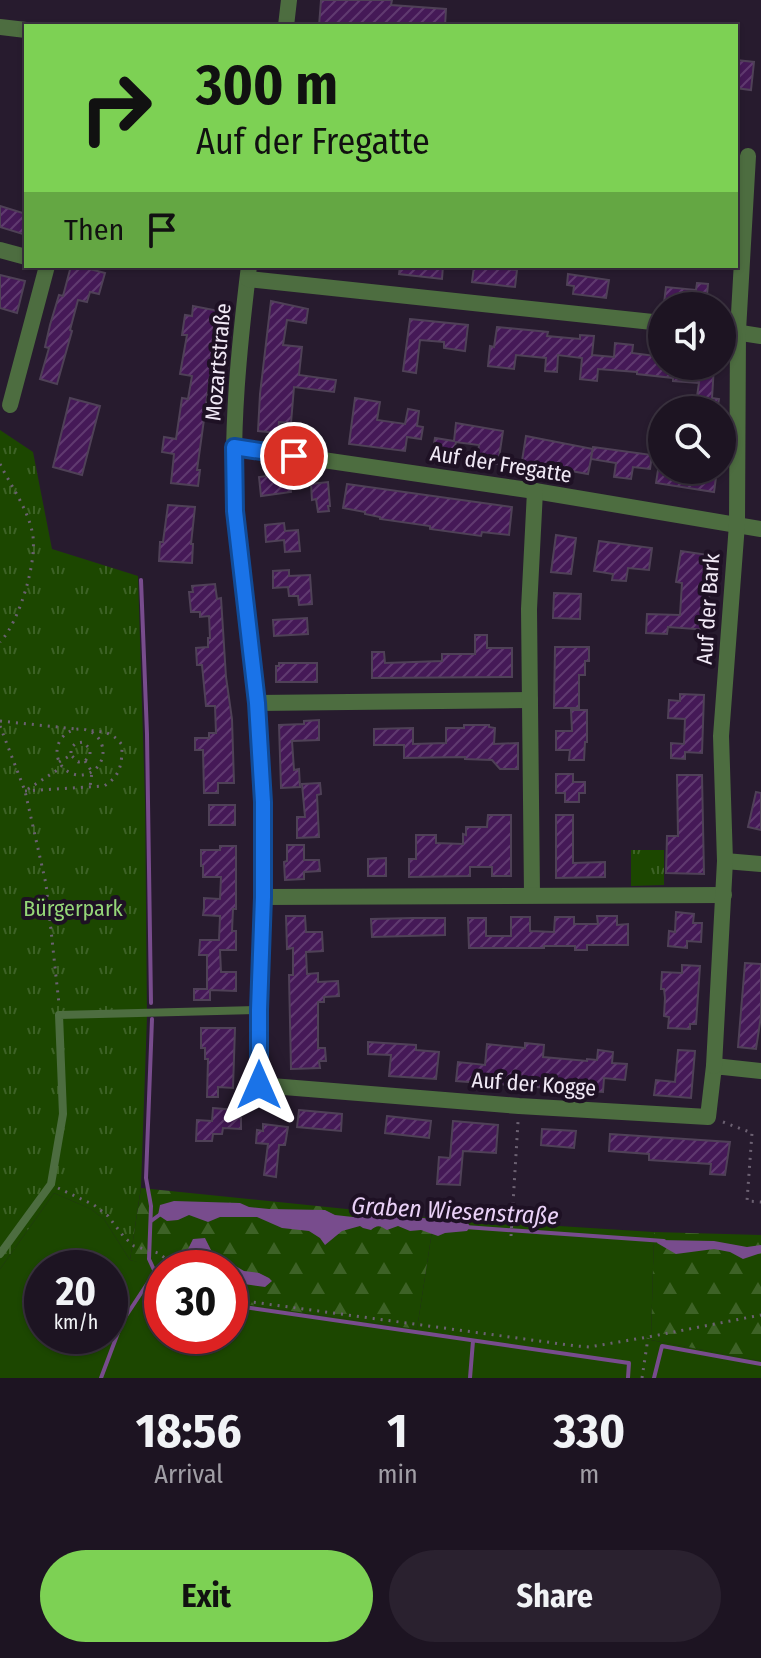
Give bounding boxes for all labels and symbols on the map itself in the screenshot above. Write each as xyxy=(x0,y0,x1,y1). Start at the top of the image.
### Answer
street label: Mozartstraße xyxy=(199,302,237,422)
pin xyxy=(260,422,328,490)
street label: Auf der Fregatte xyxy=(428,439,574,489)
street label: Auf der Bark xyxy=(691,552,725,665)
park label: Bürgerpark xyxy=(23,895,124,922)
position arrow xyxy=(217,1043,301,1127)
street label: Auf der Kogge xyxy=(471,1066,597,1102)
water label: Graben Wiesenstraße xyxy=(351,1192,559,1230)
speed limit sign: 30 xyxy=(144,1250,248,1354)

